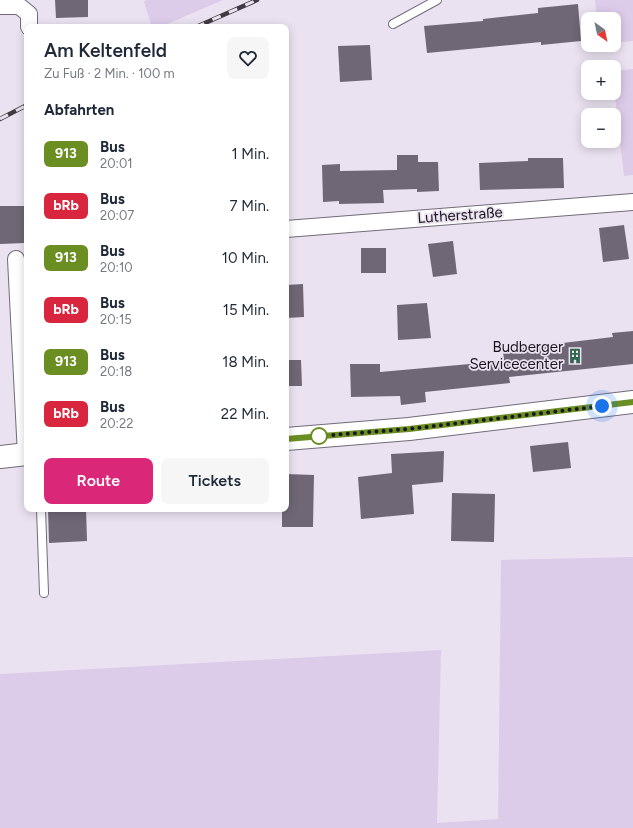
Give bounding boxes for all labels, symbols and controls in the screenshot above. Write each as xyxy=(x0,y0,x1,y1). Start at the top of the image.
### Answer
north arrow xyxy=(581,12,621,52)
map controls xyxy=(581,12,621,148)
button: heart xyxy=(227,37,269,79)
text: Am Keltenfeld xyxy=(44,39,167,62)
button: + xyxy=(581,60,621,100)
text: Zu Fuß · 2 Min. · 100 m xyxy=(44,66,175,81)
text: Abfahrten xyxy=(44,101,114,119)
button: − xyxy=(581,108,621,148)
text: Bus xyxy=(100,138,125,156)
text: 913 xyxy=(55,145,77,162)
text: 1 Min. xyxy=(231,145,269,163)
text: 20:01 xyxy=(100,156,133,171)
text: Bus xyxy=(100,190,125,208)
text: bRb xyxy=(53,197,79,214)
text: 7 Min. xyxy=(230,197,269,215)
street label: Lutherstraße xyxy=(417,203,503,227)
text: 20:07 xyxy=(100,208,134,223)
text: Bus xyxy=(100,242,125,260)
text: 913 xyxy=(55,249,77,266)
text: 10 Min. xyxy=(222,249,269,267)
text: 20:10 xyxy=(100,260,133,275)
text: Bus xyxy=(100,294,125,312)
text: bRb xyxy=(53,301,79,318)
text: 15 Min. xyxy=(223,301,269,319)
text: 20:15 xyxy=(100,312,132,327)
place label: Budberger Servicecenter xyxy=(469,338,563,373)
text: Bus xyxy=(100,346,125,364)
building icon: Budberger Servicecenter xyxy=(566,347,584,365)
text: 913 xyxy=(55,353,77,370)
text: 18 Min. xyxy=(222,353,269,371)
text: 20:18 xyxy=(100,364,132,379)
your location xyxy=(592,396,612,416)
text: Bus xyxy=(100,398,125,416)
text: bRb xyxy=(53,405,79,422)
text: 22 Min. xyxy=(221,405,269,423)
text: 20:22 xyxy=(100,416,133,431)
unlabelled marker xyxy=(310,427,328,445)
button: Route xyxy=(44,458,153,504)
button: Tickets xyxy=(161,458,269,504)

